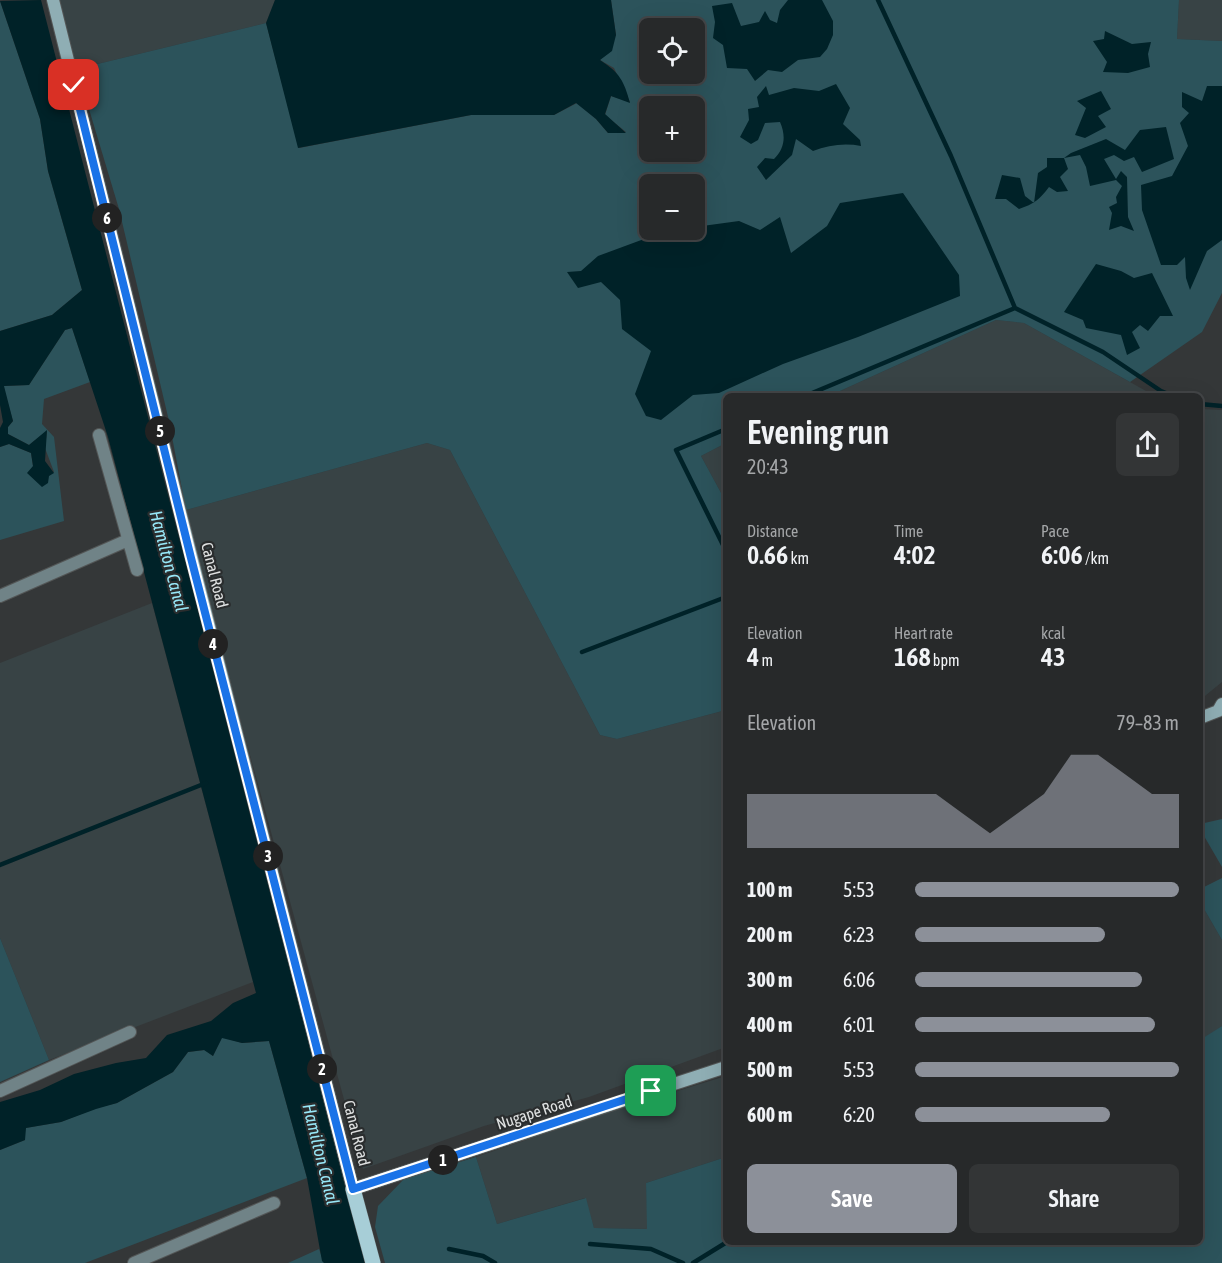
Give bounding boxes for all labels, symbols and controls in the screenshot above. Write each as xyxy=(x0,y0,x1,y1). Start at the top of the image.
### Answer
map controls xyxy=(639,18,705,240)
button: locate xyxy=(639,18,705,84)
pin xyxy=(48,59,99,110)
icon: check xyxy=(57,68,90,101)
button: + xyxy=(639,96,705,162)
button: − xyxy=(639,174,705,240)
pin: 6 xyxy=(92,203,122,233)
text: 6 xyxy=(103,209,111,227)
text: Evening run xyxy=(747,413,889,451)
button: share xyxy=(1116,413,1179,476)
pin: 5 xyxy=(145,416,175,446)
text: 5 xyxy=(156,422,164,440)
text: 20:43 xyxy=(747,455,789,478)
water label: Hamilton Canal xyxy=(145,508,193,614)
text: Distance xyxy=(747,522,798,540)
text: Time xyxy=(894,522,923,540)
text: Pace xyxy=(1041,522,1069,540)
street label: Canal Road xyxy=(198,540,232,610)
text: 0.66 xyxy=(747,540,788,570)
text: 4:02 xyxy=(894,540,936,570)
text: 6:06 xyxy=(1041,540,1083,570)
text: km xyxy=(788,549,809,567)
text: /km xyxy=(1083,549,1109,567)
text: Elevation xyxy=(747,624,802,642)
text: Heart rate xyxy=(894,624,953,642)
text: kcal xyxy=(1041,624,1065,642)
pin: 4 xyxy=(198,629,228,659)
text: 4 xyxy=(209,635,217,653)
text: 4 xyxy=(747,642,759,672)
text: 168 xyxy=(894,642,931,672)
text: 43 xyxy=(1041,642,1065,672)
text: m xyxy=(759,651,773,669)
text: bpm xyxy=(931,651,960,669)
text: Elevation xyxy=(747,711,816,734)
text: 79–83 m xyxy=(1116,711,1179,734)
pin: 3 xyxy=(253,841,283,871)
text: 3 xyxy=(264,847,272,865)
text: 100 m xyxy=(747,878,792,901)
text: 5:53 xyxy=(843,878,875,901)
text: 200 m xyxy=(747,923,792,946)
text: 6:23 xyxy=(843,923,875,946)
text: 300 m xyxy=(747,968,792,991)
text: 6:06 xyxy=(843,968,875,991)
text: 400 m xyxy=(747,1013,792,1036)
text: 6:01 xyxy=(843,1013,875,1036)
pin: 2 xyxy=(307,1054,337,1084)
text: 500 m xyxy=(747,1058,792,1081)
text: 5:53 xyxy=(843,1058,875,1081)
text: 2 xyxy=(318,1060,326,1078)
pin xyxy=(625,1065,676,1116)
icon: arrive xyxy=(634,1074,667,1107)
street label: Nugape Road xyxy=(494,1091,575,1134)
street label: Canal Road xyxy=(340,1098,374,1168)
water label: Hamilton Canal xyxy=(298,1101,344,1207)
text: 600 m xyxy=(747,1103,792,1126)
text: 6:20 xyxy=(843,1103,875,1126)
pin: 1 xyxy=(428,1145,458,1175)
text: 1 xyxy=(439,1151,447,1169)
button: Save xyxy=(747,1164,957,1233)
button: Share xyxy=(969,1164,1179,1233)

